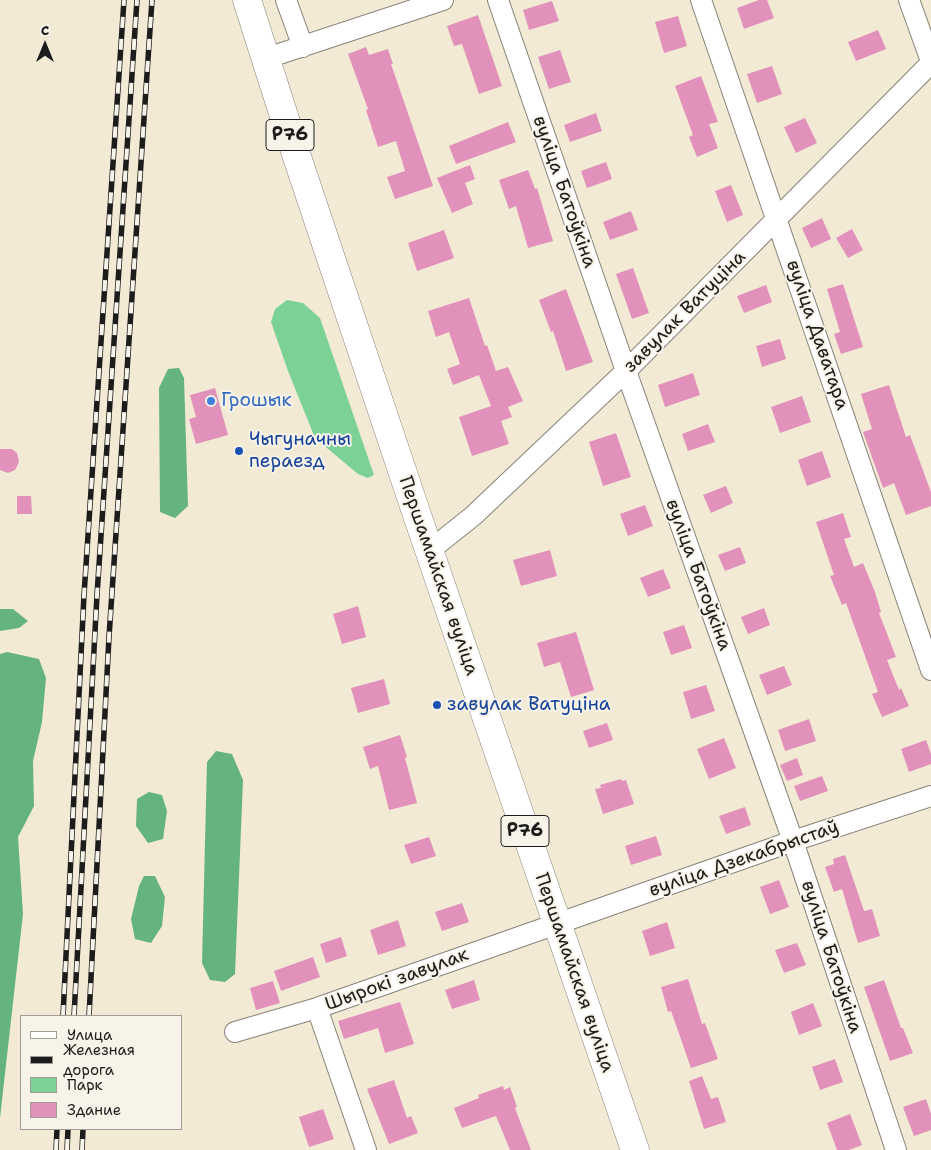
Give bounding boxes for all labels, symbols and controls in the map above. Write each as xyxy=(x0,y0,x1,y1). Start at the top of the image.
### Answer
north arrow xyxy=(20,20,70,70)
text: С xyxy=(41,21,49,39)
street label: вуліца Батоўкіна xyxy=(527,113,601,271)
road number: Р76 xyxy=(266,120,314,150)
street label: завулак Ватуціна xyxy=(619,246,751,378)
street label: вуліца Даватара xyxy=(781,257,853,413)
place label: Грошык xyxy=(221,390,292,412)
marker: Грошык xyxy=(205,395,217,407)
place label: Чыгуначны пераезд xyxy=(249,429,351,473)
marker: Чыгуначны пераезд xyxy=(233,445,245,457)
street label: Першамайская вуліца xyxy=(393,473,483,679)
street label: вуліца Батоўкіна xyxy=(660,496,736,654)
place label: завулак Ватуціна xyxy=(447,694,611,716)
marker: завулак Ватуціна xyxy=(431,699,443,711)
road number: Р76 xyxy=(501,816,549,846)
street label: вуліца Дзекабрыстаў xyxy=(646,816,842,902)
street label: Першамайская вуліца xyxy=(529,870,619,1076)
street label: вуліца Батоўкіна xyxy=(796,878,866,1036)
street label: Шырокі завулак xyxy=(322,943,472,1017)
legend xyxy=(20,1015,182,1130)
text: Улица xyxy=(67,1025,112,1045)
text: Железная дорога xyxy=(63,1040,135,1080)
text: Парк xyxy=(67,1075,103,1095)
text: Здание xyxy=(67,1100,121,1120)

